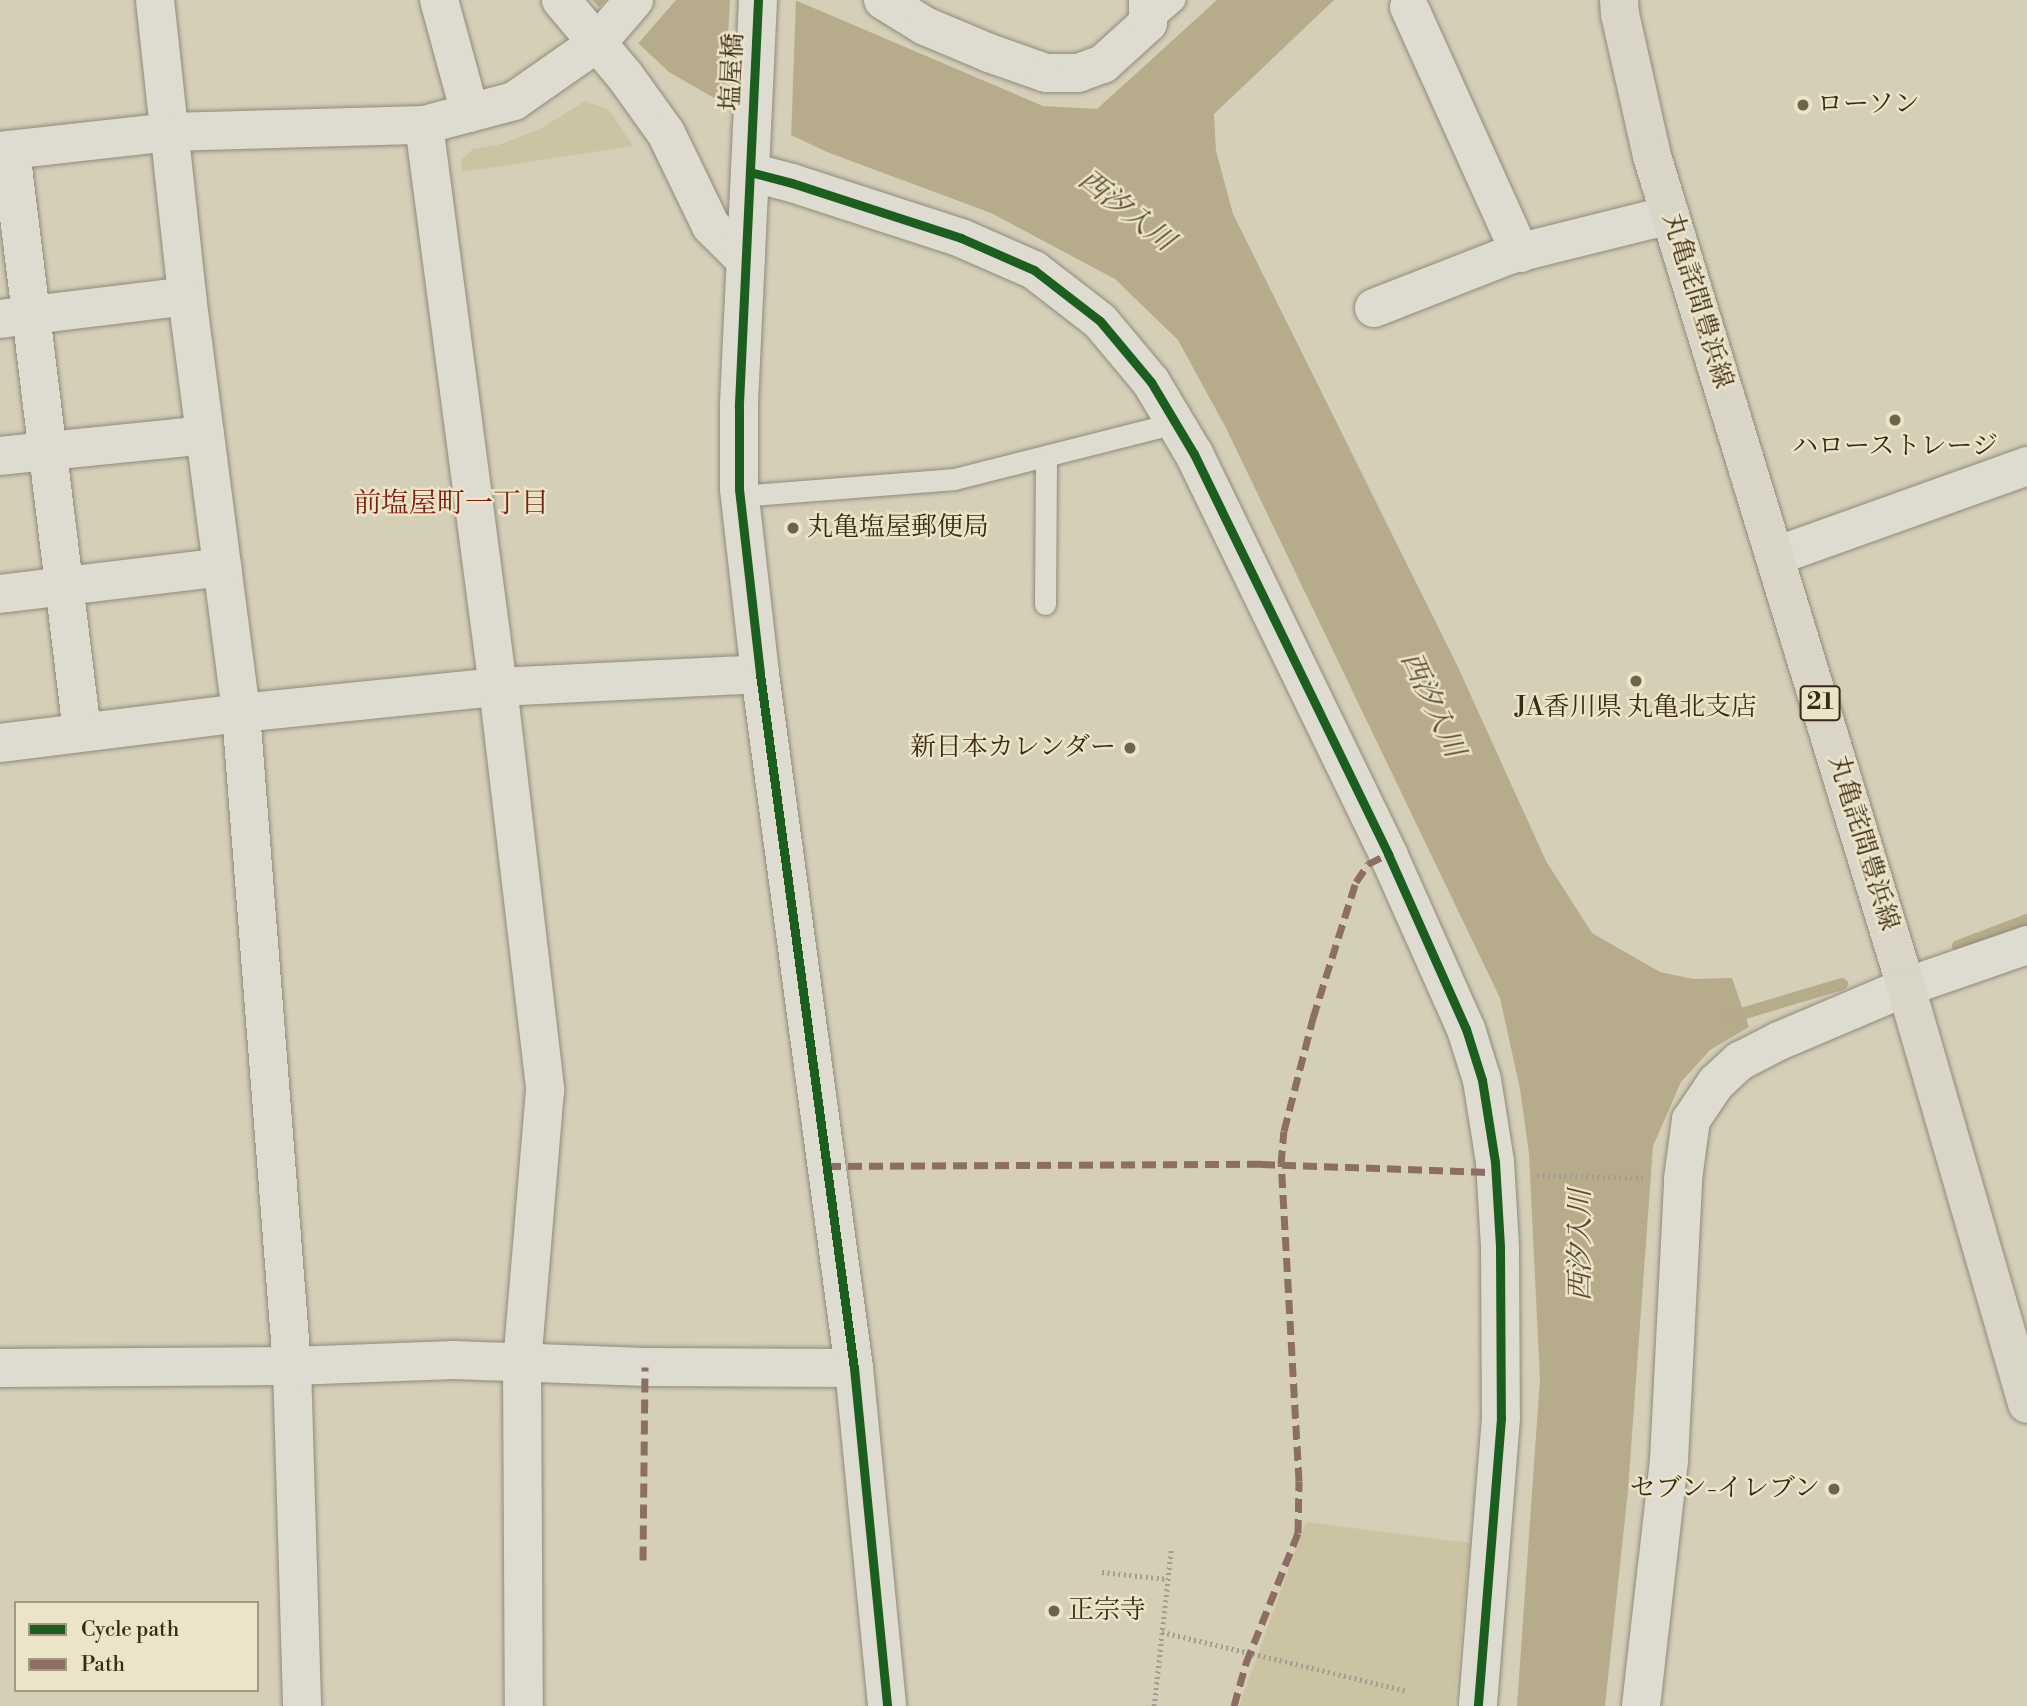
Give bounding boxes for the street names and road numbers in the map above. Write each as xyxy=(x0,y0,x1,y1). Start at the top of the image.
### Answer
street label: 塩屋橋 xyxy=(715,32,751,112)
street label: 丸亀詫間豊浜線 xyxy=(1655,209,1739,393)
road number: 21 xyxy=(1799,682,1841,724)
street label: 丸亀詫間豊浜線 xyxy=(1821,751,1905,935)

